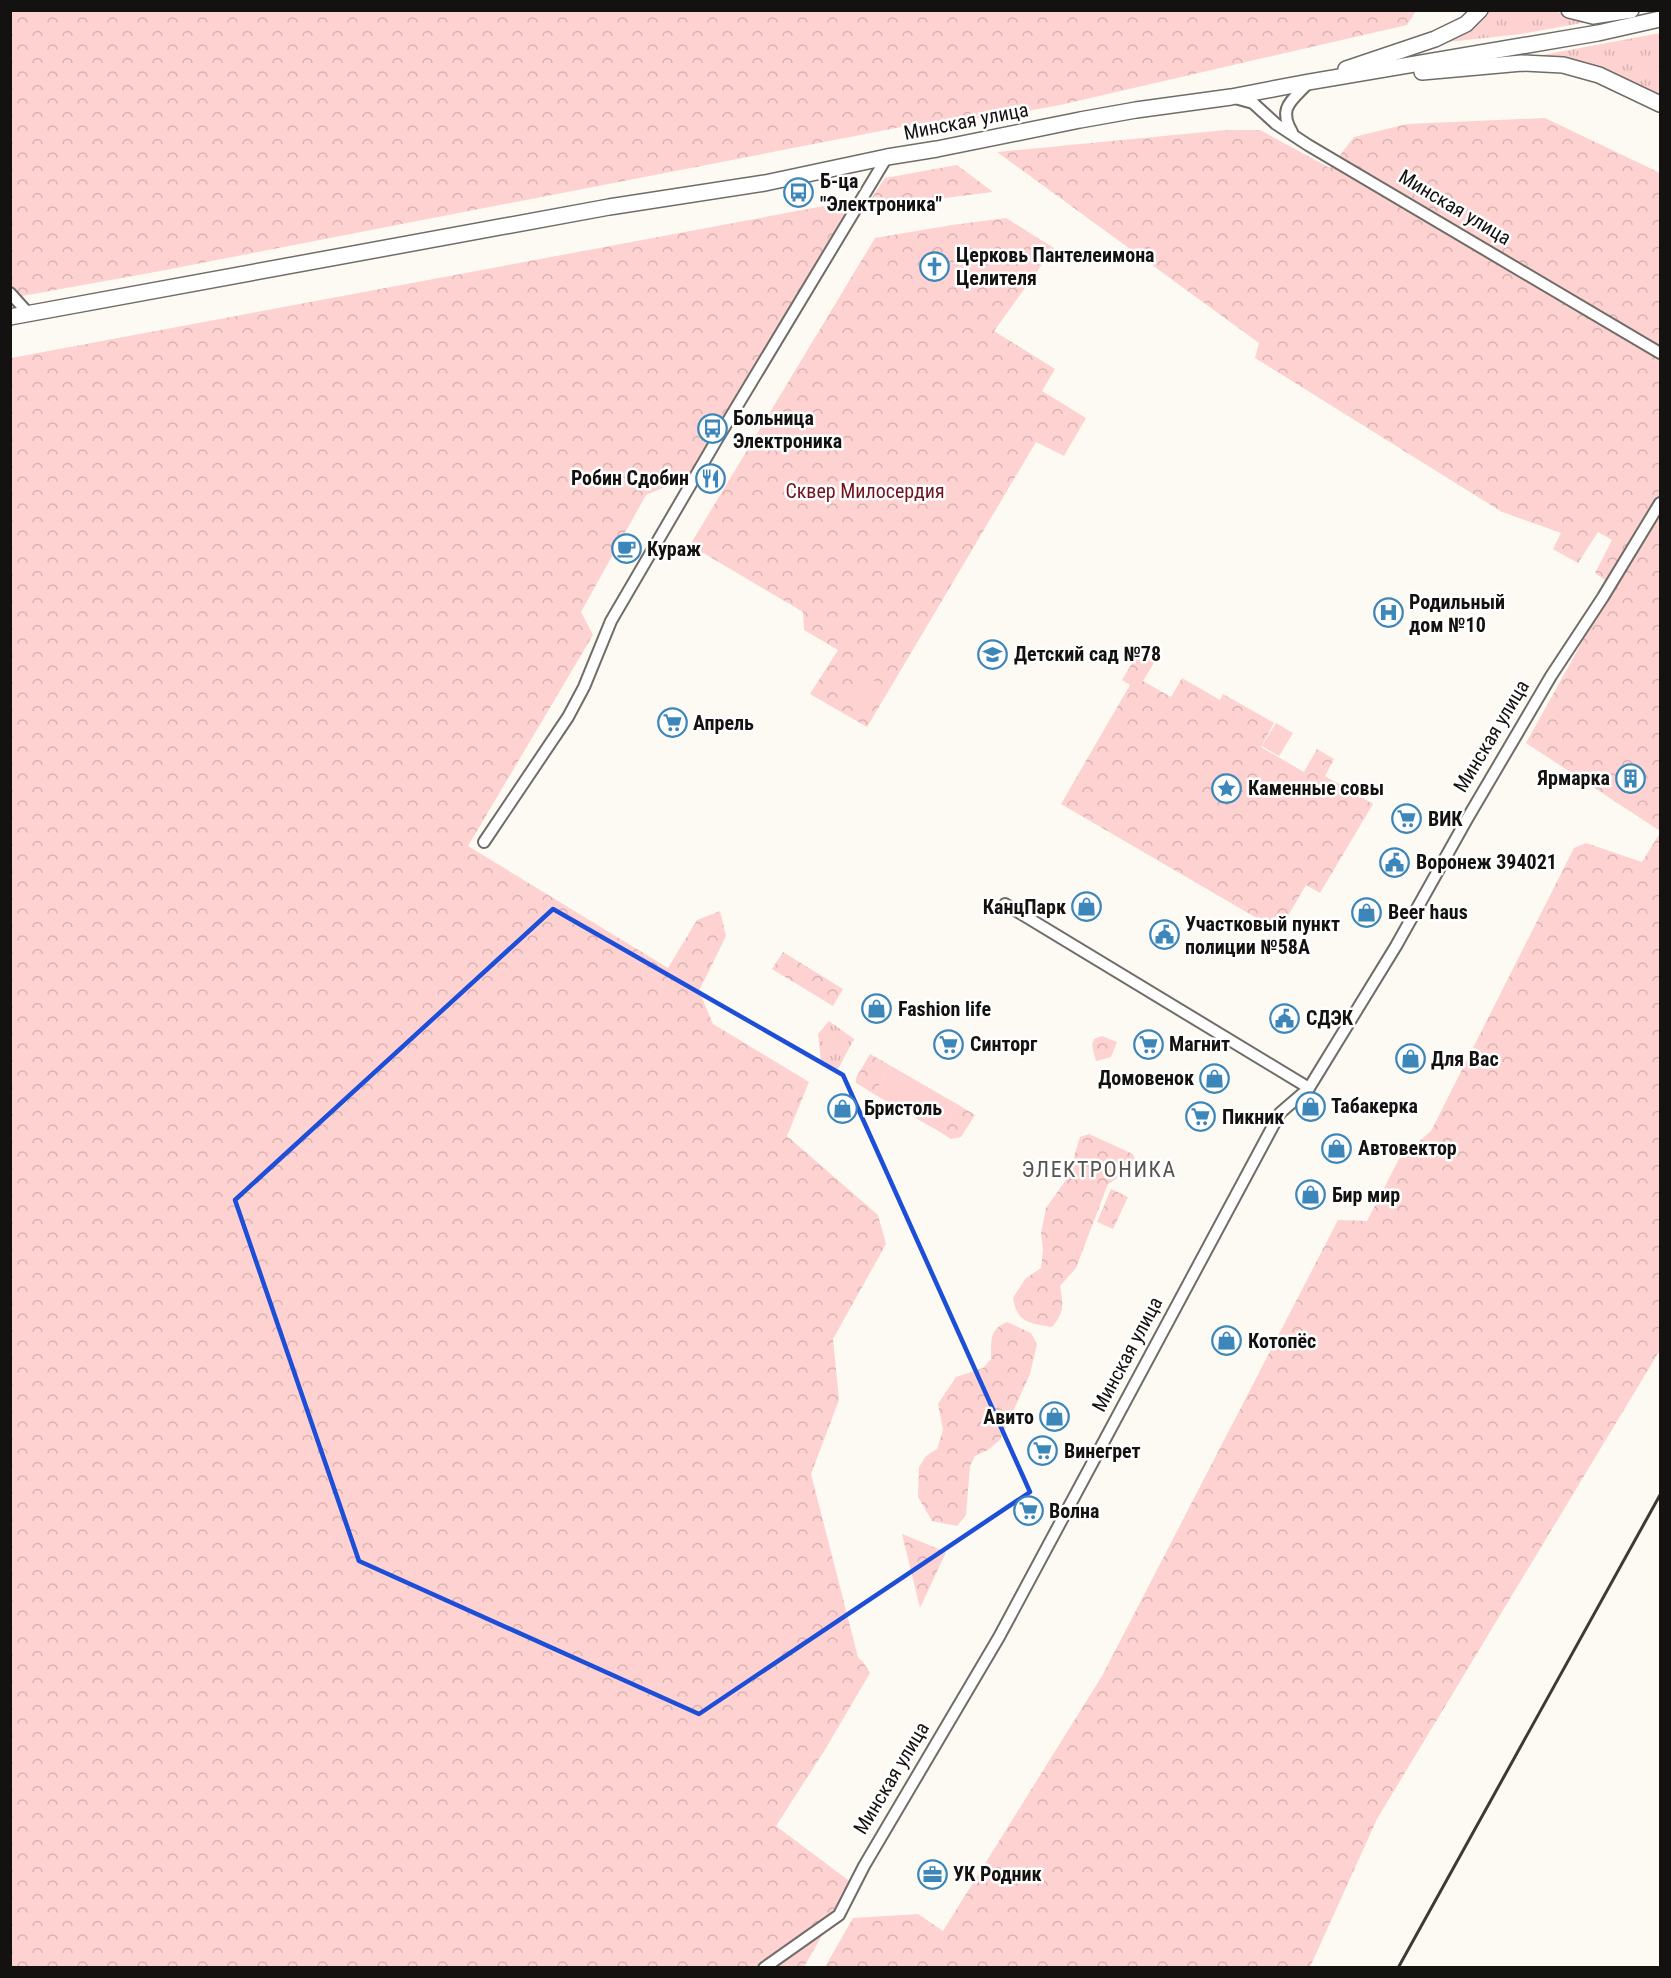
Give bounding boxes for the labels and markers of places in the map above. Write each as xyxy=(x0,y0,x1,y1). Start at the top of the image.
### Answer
place label: Б-ца "Электроника" xyxy=(820,169,942,216)
bus stop icon: Б-ца "Электроника" xyxy=(783,177,815,209)
place label: Церковь Пантелеимона Целителя xyxy=(956,243,1155,290)
church icon: Церковь Пантелеимона Целителя xyxy=(919,250,951,282)
place label: Больница Электроника xyxy=(733,406,842,453)
bus stop icon: Больница Электроника xyxy=(696,413,728,445)
restaurant icon: Робин Сдобин xyxy=(694,462,726,494)
place label: Робин Сдобин xyxy=(571,466,689,490)
cafe icon: Кураж xyxy=(610,533,642,565)
place label: Кураж xyxy=(647,537,701,561)
place label: Родильный дом №10 xyxy=(1409,590,1505,637)
hospital icon: Родильный дом №10 xyxy=(1372,597,1404,629)
school or university icon: Детский сад №78 xyxy=(977,638,1009,670)
place label: Детский сад №78 xyxy=(1014,642,1161,666)
supermarket icon: Апрель xyxy=(656,707,688,739)
place label: Апрель xyxy=(693,711,754,735)
building icon: Ярмарка xyxy=(1615,762,1647,794)
place label: Ярмарка xyxy=(1537,766,1610,790)
place icon: Каменные совы xyxy=(1211,772,1243,804)
place label: Каменные совы xyxy=(1248,776,1384,800)
supermarket icon: ВИК xyxy=(1391,803,1423,835)
place label: ВИК xyxy=(1428,807,1463,831)
public building icon: Воронеж 394021 xyxy=(1379,846,1411,878)
place label: Воронеж 394021 xyxy=(1416,850,1557,874)
shop icon: КанцПарк xyxy=(1071,891,1103,923)
place label: КанцПарк xyxy=(983,895,1066,919)
shop icon: Beer haus xyxy=(1351,896,1383,928)
place label: Beer haus xyxy=(1388,900,1468,924)
place label: Участковый пункт полиции №58А xyxy=(1185,912,1340,959)
public building icon: Участковый пункт полиции №58А xyxy=(1148,919,1180,951)
shop icon: Fashion life xyxy=(861,993,893,1025)
place label: Fashion life xyxy=(898,997,991,1021)
public building icon: СДЭК xyxy=(1269,1002,1301,1034)
place label: СДЭК xyxy=(1306,1006,1354,1030)
supermarket icon: Синторг xyxy=(933,1028,965,1060)
supermarket icon: Магнит xyxy=(1132,1028,1164,1060)
place label: Синторг xyxy=(970,1032,1038,1056)
place label: Магнит xyxy=(1169,1032,1230,1056)
shop icon: Для Вас xyxy=(1394,1043,1426,1075)
place label: Для Вас xyxy=(1431,1047,1499,1071)
shop icon: Домовенок xyxy=(1199,1062,1231,1094)
place label: Домовенок xyxy=(1098,1066,1194,1090)
shop icon: Табакерка xyxy=(1294,1090,1326,1122)
shop icon: Бристоль xyxy=(827,1092,859,1124)
place label: Табакерка xyxy=(1331,1094,1418,1118)
place label: Бристоль xyxy=(864,1096,942,1120)
supermarket icon: Пикник xyxy=(1185,1101,1217,1133)
place label: Пикник xyxy=(1222,1105,1284,1129)
shop icon: Автовектор xyxy=(1321,1132,1353,1164)
place label: Автовектор xyxy=(1358,1136,1457,1160)
shop icon: Бир мир xyxy=(1295,1179,1327,1211)
place label: Бир мир xyxy=(1332,1183,1400,1207)
shop icon: Котопёс xyxy=(1211,1325,1243,1357)
place label: Котопёс xyxy=(1248,1329,1316,1353)
shop icon: Авито xyxy=(1039,1401,1071,1433)
place label: Авито xyxy=(983,1405,1034,1429)
supermarket icon: Винегрет xyxy=(1027,1435,1059,1467)
place label: Винегрет xyxy=(1064,1439,1141,1463)
supermarket icon: Волна xyxy=(1012,1495,1044,1527)
place label: Волна xyxy=(1049,1499,1099,1523)
office icon: УК Родник xyxy=(916,1858,948,1890)
place label: УК Родник xyxy=(953,1862,1042,1886)

